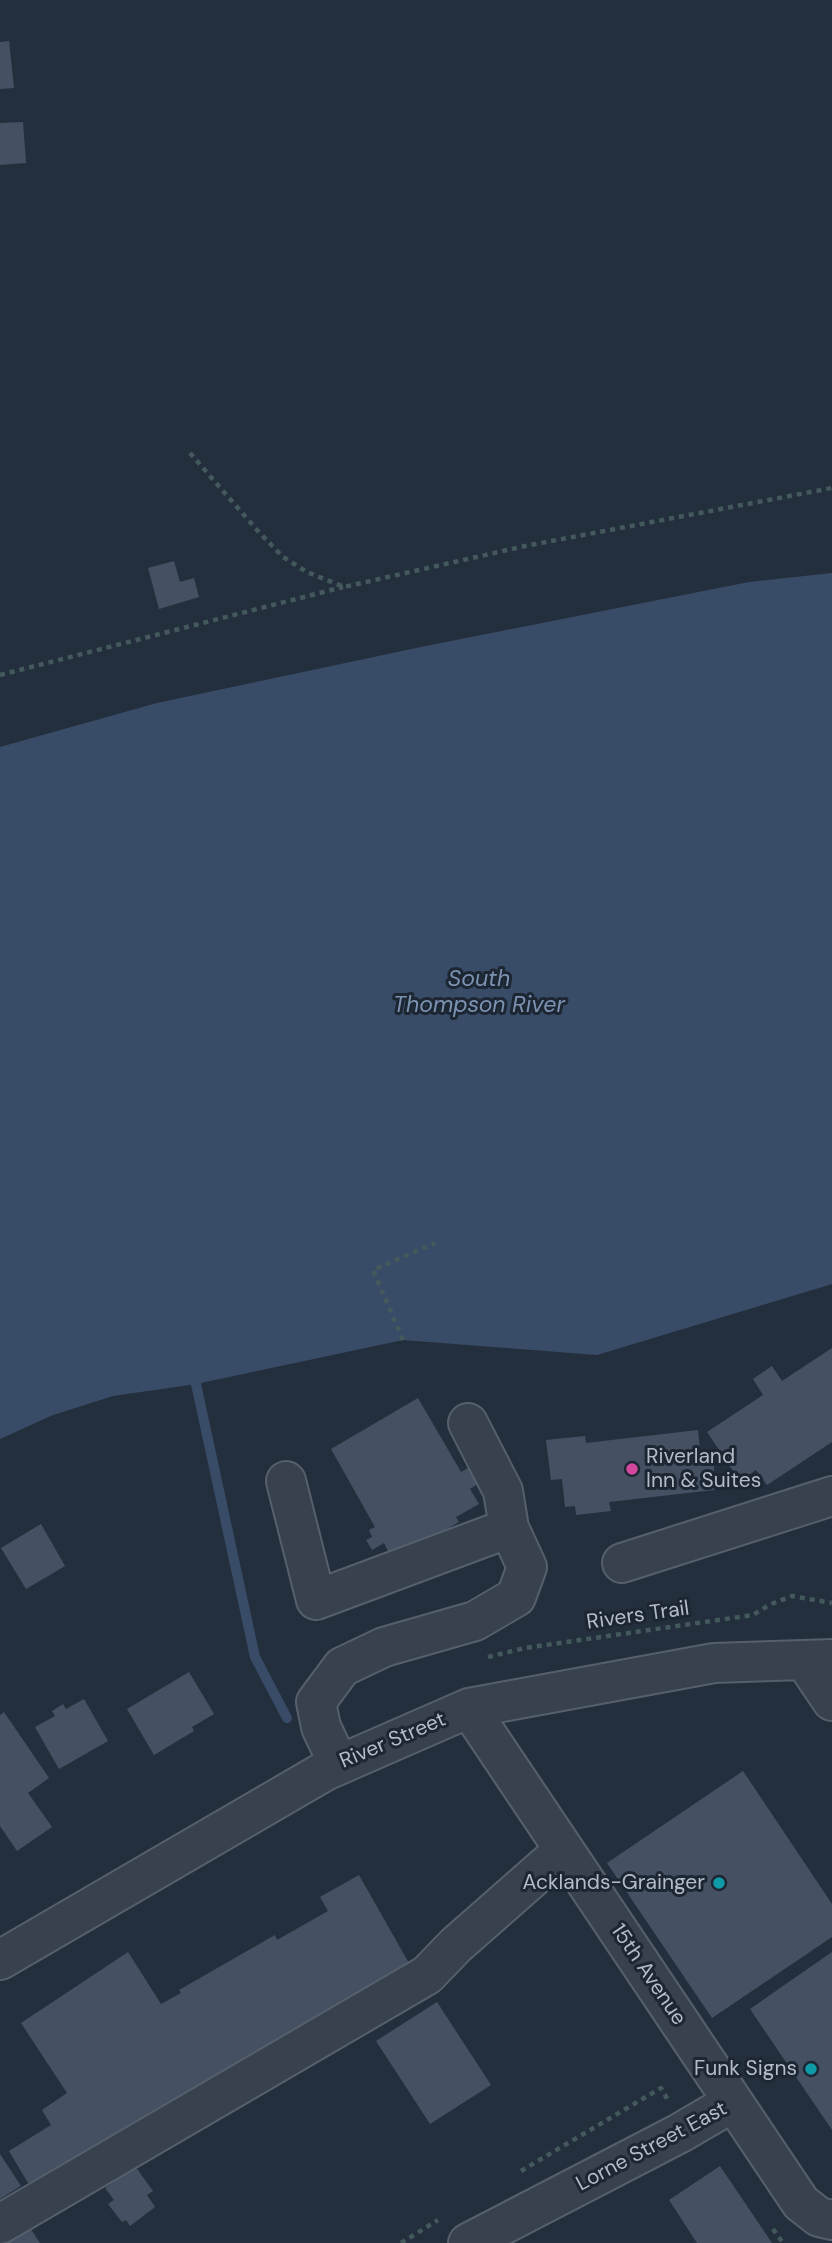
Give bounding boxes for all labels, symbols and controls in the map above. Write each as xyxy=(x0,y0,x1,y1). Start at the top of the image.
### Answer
water label: South Thompson River xyxy=(393,966,565,1020)
place label: Riverland Inn & Suites xyxy=(646,1444,761,1494)
marker: Riverland Inn & Suites xyxy=(624,1461,640,1477)
street label: Rivers Trail xyxy=(585,1596,691,1636)
street label: River Street xyxy=(336,1707,450,1775)
place label: Acklands-Grainger xyxy=(523,1870,705,1896)
marker: Acklands-Grainger xyxy=(711,1875,727,1891)
street label: 15th Avenue xyxy=(605,1920,691,2030)
place label: Funk Signs xyxy=(694,2056,797,2082)
marker: Funk Signs xyxy=(803,2061,819,2077)
street label: Lorne Street East xyxy=(572,2097,732,2197)

